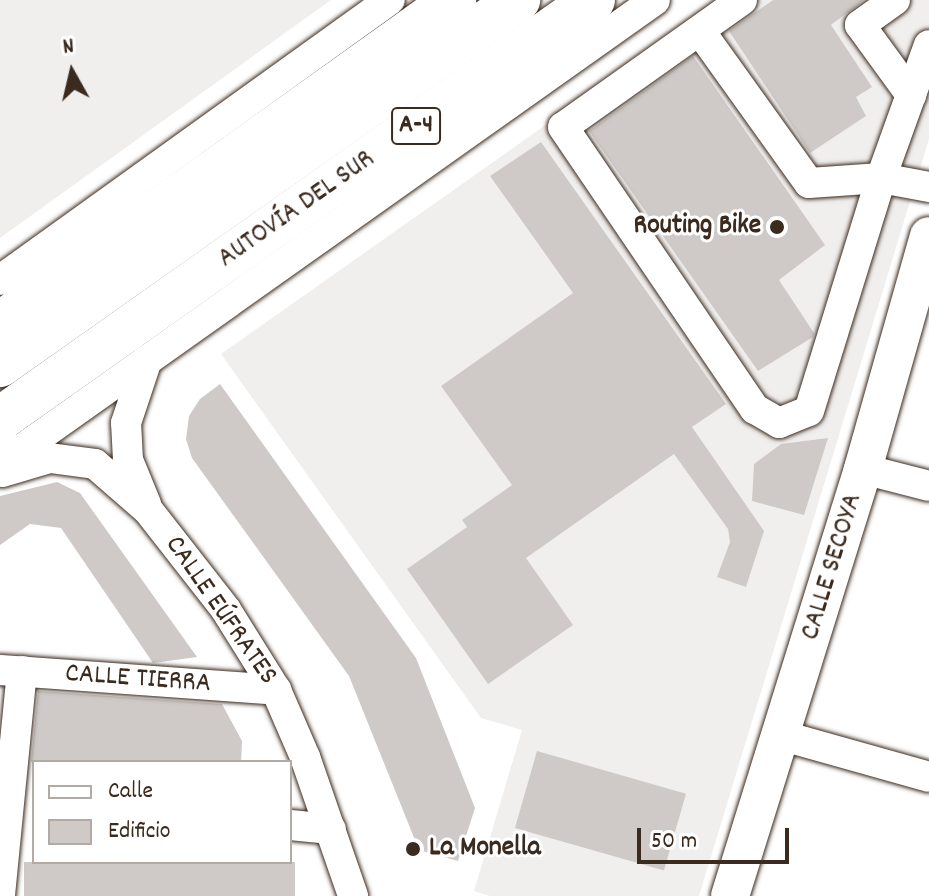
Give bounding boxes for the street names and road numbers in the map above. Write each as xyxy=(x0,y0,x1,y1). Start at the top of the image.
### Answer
road number: A-4 xyxy=(390,104,442,148)
street label: AUTOVÍA DEL SUR xyxy=(212,144,382,276)
street label: CALLE SECOYA xyxy=(795,490,871,644)
street label: CALLE EÚFRATES xyxy=(156,530,284,692)
street label: CALLE TIERRA xyxy=(64,658,212,702)

